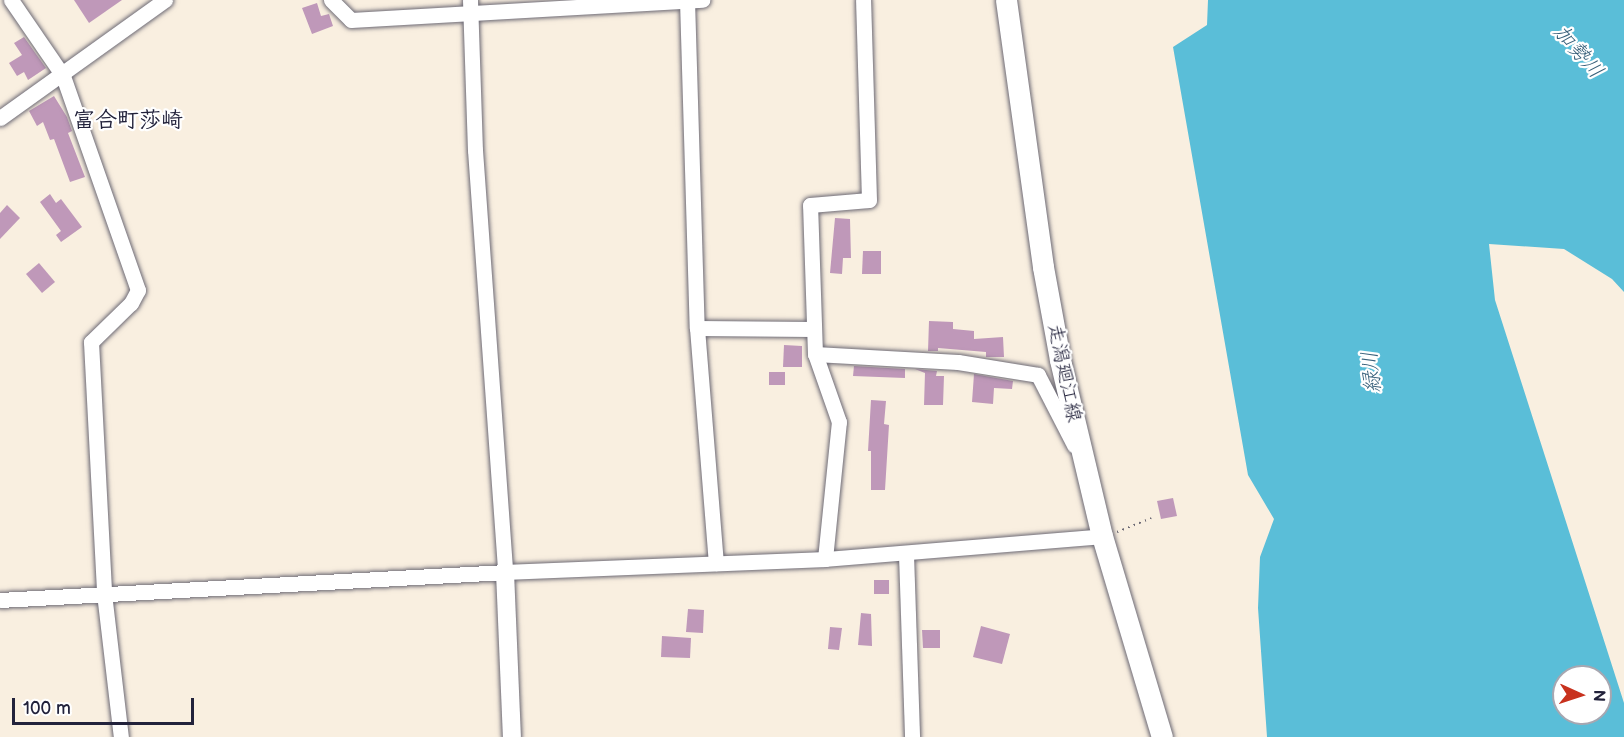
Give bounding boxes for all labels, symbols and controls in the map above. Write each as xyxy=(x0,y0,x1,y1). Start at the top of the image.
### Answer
water label: 加勢川 xyxy=(1548,20,1608,84)
district label: 富合町莎崎 xyxy=(73,108,183,134)
street label: 走潟廻江線 xyxy=(1042,322,1086,424)
water label: 緑川 xyxy=(1357,350,1387,394)
north arrow xyxy=(1552,665,1612,725)
scale bar xyxy=(15,686,196,724)
text: N xyxy=(1589,689,1608,702)
text: 100 m xyxy=(23,698,71,719)

